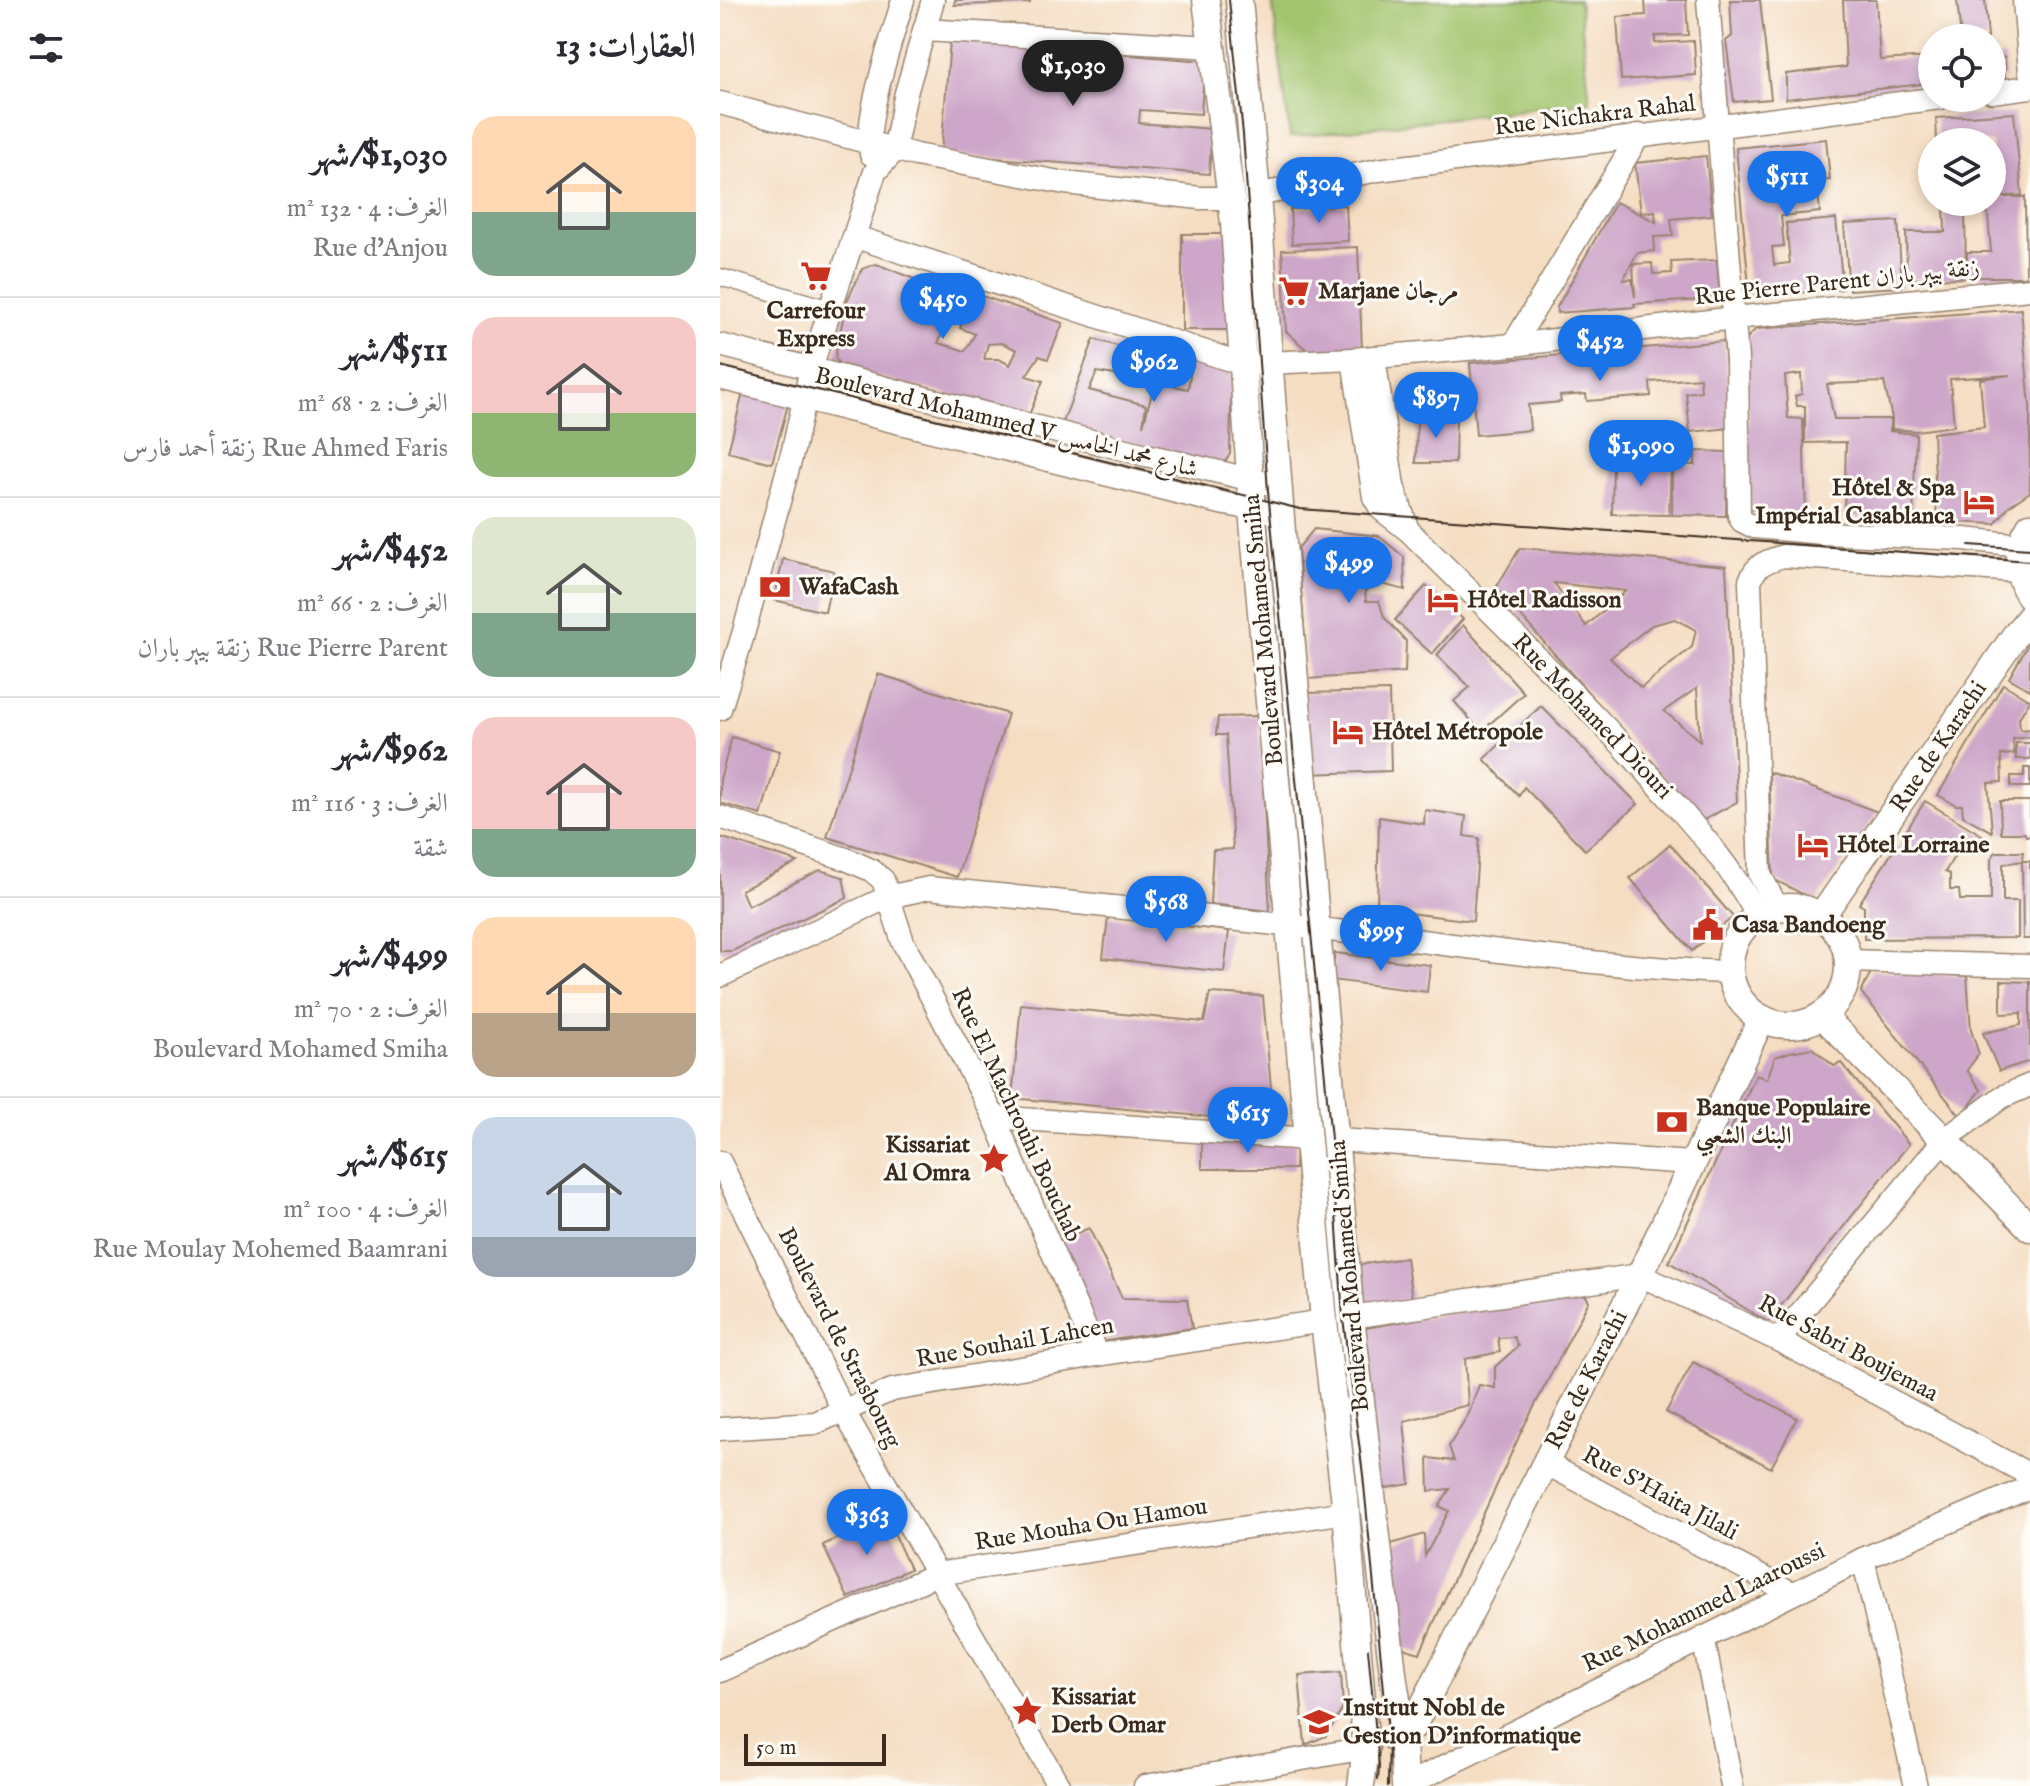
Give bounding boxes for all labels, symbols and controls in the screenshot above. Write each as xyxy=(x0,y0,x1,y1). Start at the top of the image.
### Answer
map controls xyxy=(1918,24,2006,216)
button: locate xyxy=(1918,24,2006,112)
text: العقارات: 13 xyxy=(555,25,696,68)
icon: filters xyxy=(24,26,68,70)
pin: $1,030 xyxy=(1008,40,1138,108)
text: $1,030 xyxy=(1040,49,1106,82)
street label: Rue Nichakra Rahal xyxy=(1493,88,1698,144)
button: layers xyxy=(1918,128,2006,216)
text: $1,030/شهر xyxy=(311,134,448,177)
icon: home xyxy=(536,148,632,244)
pin: $511 xyxy=(1740,151,1834,219)
pin: $304 xyxy=(1272,157,1366,225)
text: $511 xyxy=(1765,160,1809,193)
text: $304 xyxy=(1294,166,1344,199)
text: الغرف: 4 · 132 m² xyxy=(287,192,448,225)
text: Rue d'Anjou xyxy=(312,232,448,265)
street label: Rue Pierre Parent زنقة بيير باران xyxy=(1693,253,1981,313)
supermarket icon: Carrefour Express xyxy=(799,259,833,293)
pin: $450 xyxy=(896,273,990,341)
supermarket icon: Marjane مرجان xyxy=(1277,274,1311,308)
place label: Marjane مرجان xyxy=(1318,276,1458,307)
text: $450 xyxy=(918,282,968,315)
place label: Carrefour Express xyxy=(767,296,866,355)
pin: $452 xyxy=(1553,315,1647,383)
text: $452 xyxy=(1576,324,1624,357)
text: $511/شهر xyxy=(341,329,448,372)
pin: $962 xyxy=(1107,336,1201,404)
text: $962 xyxy=(1130,345,1178,378)
icon: home xyxy=(536,349,632,445)
street label: Boulevard Mohammed V شارع محمد الخامس xyxy=(810,360,1201,489)
pin: $897 xyxy=(1389,372,1483,440)
text: $897 xyxy=(1412,381,1460,414)
text: الغرف: 2 · 68 m² xyxy=(298,387,448,420)
pin: $1,090 xyxy=(1576,420,1706,488)
text: $1,090 xyxy=(1607,429,1675,462)
text: Rue Ahmed Faris زنقة أحمد فارس xyxy=(122,432,448,465)
place label: Hôtel & Spa Impérial Casablanca xyxy=(1755,473,1956,532)
hotel icon: Hôtel & Spa Impérial Casablanca xyxy=(1962,485,1996,519)
street label: Boulevard Mohamed Smiha xyxy=(1237,492,1291,767)
text: $452/شهر xyxy=(334,529,448,572)
pin: $499 xyxy=(1302,537,1396,605)
text: $499 xyxy=(1324,546,1374,579)
icon: home xyxy=(536,549,632,645)
bank icon: WafaCash xyxy=(758,570,792,604)
place label: WafaCash xyxy=(798,572,899,603)
hotel icon: Hôtel Radisson xyxy=(1426,583,1460,617)
place label: Hôtel Radisson xyxy=(1467,585,1622,616)
text: الغرف: 2 · 66 m² xyxy=(297,587,448,620)
street label: Rue Mohamed Diouri xyxy=(1505,628,1679,806)
text: Rue Pierre Parent زنقة بيير باران xyxy=(138,632,448,665)
street label: Rue de Karachi xyxy=(1884,675,1994,819)
hotel icon: Hôtel Métropole xyxy=(1331,715,1365,749)
place label: Hôtel Métropole xyxy=(1372,717,1543,748)
text: $962/شهر xyxy=(333,729,448,772)
icon: home xyxy=(536,749,632,845)
text: الغرف: 3 · 116 m² xyxy=(291,787,448,820)
hotel icon: Hôtel Lorraine xyxy=(1796,828,1830,862)
place label: Hôtel Lorraine xyxy=(1837,830,1990,861)
text: شقة xyxy=(414,832,448,865)
pin: $568 xyxy=(1119,876,1213,944)
text: $568 xyxy=(1144,885,1188,918)
pin: $995 xyxy=(1334,905,1428,973)
public building icon: Casa Bandoeng xyxy=(1691,908,1725,942)
place label: Casa Bandoeng xyxy=(1732,910,1886,941)
text: $995 xyxy=(1358,914,1404,947)
text: $499/شهر xyxy=(332,935,448,978)
icon: home xyxy=(536,949,632,1045)
street label: Rue El Machrouhi Bouchab xyxy=(943,983,1089,1247)
text: الغرف: 2 · 70 m² xyxy=(294,993,448,1026)
text: Boulevard Mohamed Smiha xyxy=(153,1033,448,1066)
pin: $615 xyxy=(1201,1087,1295,1155)
place label: Banque Populaire البنك الشعبي xyxy=(1696,1093,1870,1157)
text: $615 xyxy=(1226,1096,1270,1129)
bank icon: Banque Populaire البنك الشعبي xyxy=(1655,1105,1689,1139)
place label: Kissariat Al Omra xyxy=(883,1130,971,1189)
text: $615/شهر xyxy=(339,1135,448,1178)
street label: Boulevard Mohamed Smiha xyxy=(1323,1138,1377,1413)
place icon: Kissariat Al Omra xyxy=(977,1142,1011,1176)
icon: home xyxy=(536,1149,632,1245)
text: الغرف: 4 · 100 m² xyxy=(283,1193,448,1226)
street label: Boulevard de Strasbourg xyxy=(770,1222,909,1454)
text: Rue Moulay Mohemed Baamrani xyxy=(93,1233,448,1266)
street label: Rue Sabri Boujemaa xyxy=(1752,1288,1944,1410)
street label: Rue de Karachi xyxy=(1539,1305,1635,1455)
street label: Rue Souhail Lahcen xyxy=(914,1310,1116,1376)
street label: Rue S'Haita Jilali xyxy=(1576,1440,1744,1548)
pin: $363 xyxy=(820,1489,914,1557)
street label: Rue Mouha Ou Hamou xyxy=(972,1491,1210,1559)
text: $363 xyxy=(845,1498,889,1531)
street label: Rue Mohammed Laaroussi xyxy=(1577,1536,1831,1680)
place label: Kissariat Derb Omar xyxy=(1051,1682,1166,1741)
place label: Institut Nobl de Gestion D'informatique xyxy=(1343,1693,1581,1752)
place icon: Kissariat Derb Omar xyxy=(1010,1694,1044,1728)
school or university icon: Institut Nobl de Gestion D'informatique xyxy=(1302,1705,1336,1739)
scale bar xyxy=(744,1730,886,1766)
text: 50 m xyxy=(756,1734,797,1762)

